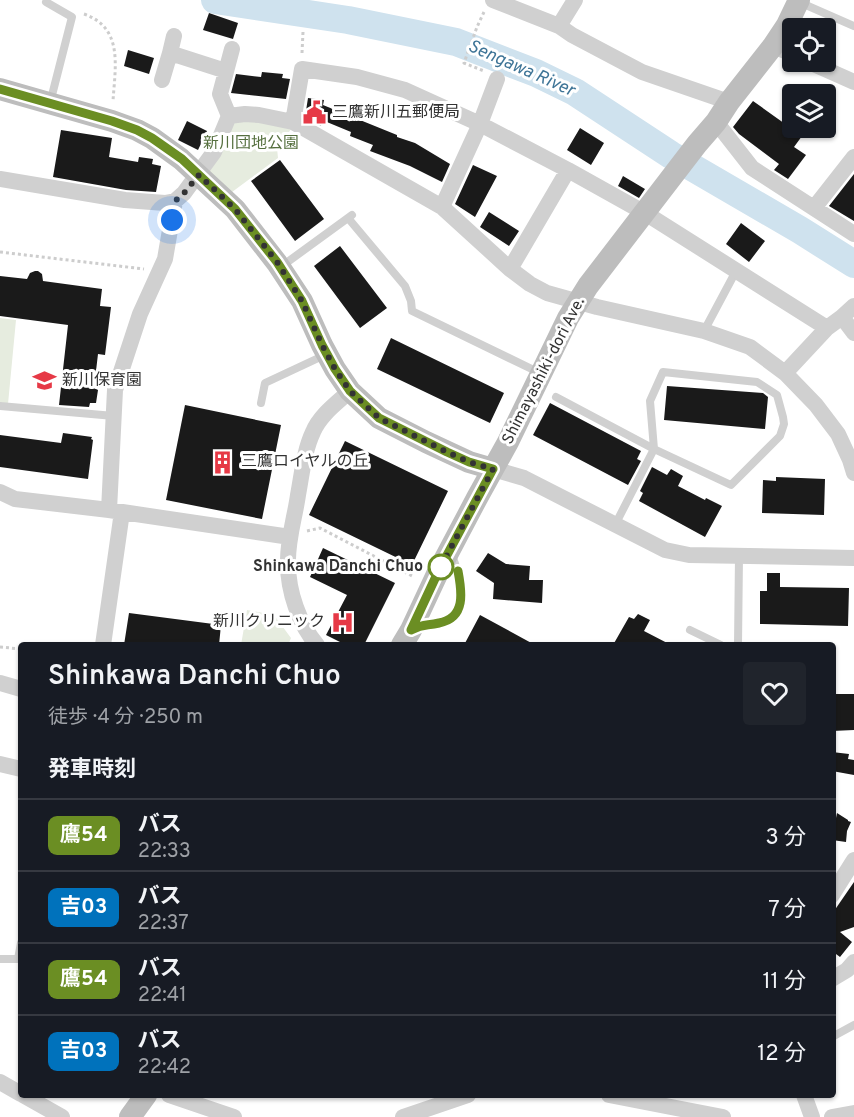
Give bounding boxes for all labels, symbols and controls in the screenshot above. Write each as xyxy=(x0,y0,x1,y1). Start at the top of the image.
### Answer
map controls xyxy=(782,18,836,138)
button: locate xyxy=(782,18,836,72)
water label: Sengawa River xyxy=(464,35,580,104)
button: layers xyxy=(782,84,836,138)
public building icon: 三鷹新川五郵便局 xyxy=(301,100,327,126)
place label: 三鷹新川五郵便局 xyxy=(332,103,460,123)
park label: 新川団地公園 xyxy=(203,134,299,154)
your location xyxy=(157,205,187,235)
street label: Shimayashiki-dori Ave. xyxy=(498,294,590,448)
school or university icon: 新川保育園 xyxy=(31,368,57,394)
place label: 新川保育園 xyxy=(62,371,142,391)
building icon: 三鷹ロイヤルの丘 xyxy=(210,449,236,475)
place label: 三鷹ロイヤルの丘 xyxy=(241,452,369,472)
marker: Shinkawa Danchi Chuo xyxy=(428,554,454,580)
place label: Shinkawa Danchi Chuo xyxy=(253,557,423,577)
hospital icon: 新川クリニック xyxy=(330,609,356,635)
place label: 新川クリニック xyxy=(213,612,325,632)
text: Shinkawa Danchi Chuo xyxy=(48,659,341,695)
button: heart xyxy=(743,662,806,725)
text: 徒歩 · 4 分 · 250 m xyxy=(48,705,203,731)
text: 発車時刻 xyxy=(48,757,136,784)
text: バス xyxy=(138,812,182,839)
text: 鷹54 xyxy=(60,822,108,849)
text: 3 分 xyxy=(766,825,806,852)
text: 22:33 xyxy=(138,839,191,865)
text: バス xyxy=(137,884,181,911)
text: 吉03 xyxy=(60,894,107,921)
text: 7 分 xyxy=(768,897,806,924)
text: 22:37 xyxy=(137,911,189,937)
text: バス xyxy=(138,956,182,983)
text: 鷹54 xyxy=(60,966,108,993)
text: 11 分 xyxy=(762,969,806,996)
text: 22:41 xyxy=(138,983,187,1009)
text: バス xyxy=(137,1028,181,1055)
text: 吉03 xyxy=(60,1038,107,1065)
text: 12 分 xyxy=(757,1041,806,1068)
text: 22:42 xyxy=(137,1055,191,1081)

